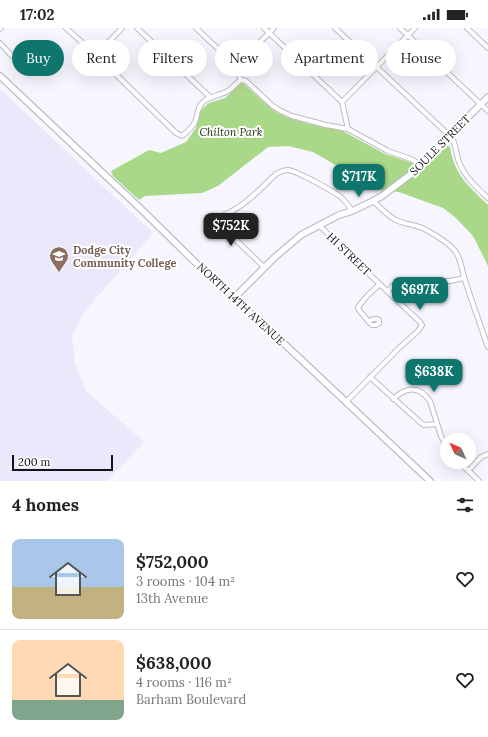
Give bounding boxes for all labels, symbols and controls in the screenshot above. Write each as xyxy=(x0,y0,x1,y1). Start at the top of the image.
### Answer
text: 17:02 xyxy=(20,5,54,24)
chip: Buy xyxy=(12,40,64,76)
chip: Rent xyxy=(72,40,130,76)
chip: Filters xyxy=(138,40,207,76)
chip: New xyxy=(215,40,273,76)
chip: Apartment xyxy=(281,40,378,76)
chip: House xyxy=(386,40,456,76)
street label: SOULE STREET xyxy=(407,112,473,178)
park label: Chilton Park xyxy=(200,125,263,139)
pin: $717K xyxy=(331,164,387,198)
text: $717K xyxy=(342,168,376,185)
pin: $752K xyxy=(203,213,259,247)
text: $752K xyxy=(213,217,249,234)
street label: HI STREET xyxy=(324,229,374,279)
place label: Dodge City Community College xyxy=(73,243,176,270)
school or university icon: Dodge City Community College xyxy=(48,245,70,273)
street label: NORTH 14TH AVENUE xyxy=(194,260,288,348)
pin: $697K xyxy=(392,277,448,311)
text: $697K xyxy=(401,281,439,298)
pin: $638K xyxy=(406,359,462,393)
text: $638K xyxy=(414,363,454,380)
north arrow xyxy=(440,433,476,469)
map controls xyxy=(440,433,476,469)
scale bar xyxy=(12,453,113,472)
text: 200 m xyxy=(18,455,50,469)
text: 4 homes xyxy=(12,494,79,516)
icon: filters xyxy=(454,494,476,516)
text: $752,000 xyxy=(136,551,209,573)
icon: home xyxy=(44,555,92,603)
icon: heart xyxy=(454,568,476,590)
text: 3 rooms · 104 m² xyxy=(136,573,235,590)
text: 13th Avenue xyxy=(136,590,208,607)
text: $638,000 xyxy=(136,652,211,674)
icon: home xyxy=(44,656,92,704)
icon: heart xyxy=(454,669,476,691)
text: 4 rooms · 116 m² xyxy=(136,674,232,691)
text: Barham Boulevard xyxy=(136,691,246,708)

